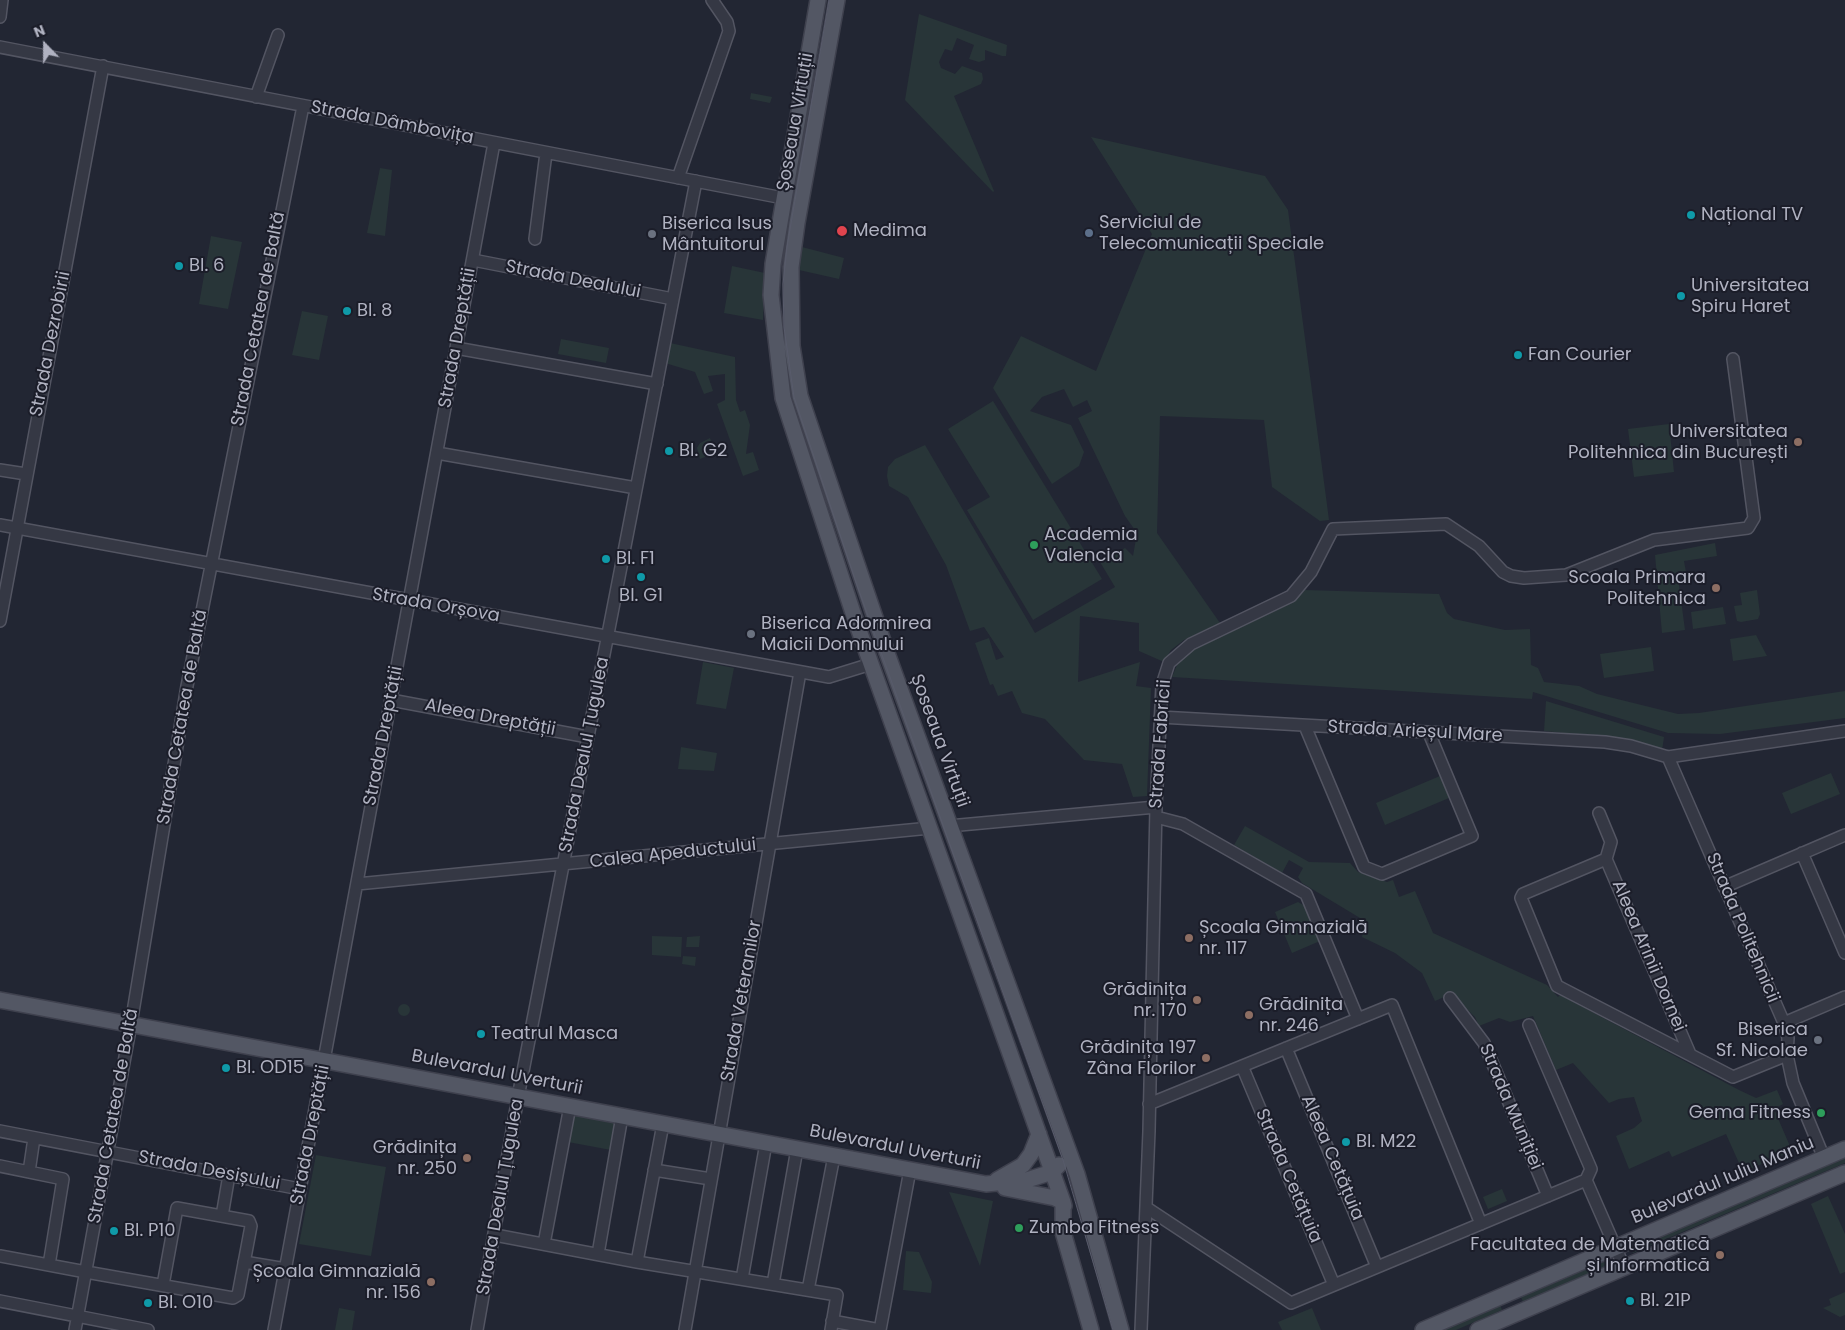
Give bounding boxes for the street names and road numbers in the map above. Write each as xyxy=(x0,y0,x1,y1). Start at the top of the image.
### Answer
street label: Șoseaua Virtuții xyxy=(773,51,819,193)
street label: Strada Dâmbovița xyxy=(309,97,475,149)
street label: Strada Cetatea de Baltă xyxy=(228,210,290,428)
street label: Strada Dealului xyxy=(503,256,643,304)
street label: Strada Dreptății xyxy=(435,266,481,410)
street label: Strada Dezrobirii xyxy=(26,269,76,419)
street label: Strada Orșova xyxy=(371,584,501,628)
street label: Strada Cetatea de Baltă xyxy=(153,608,213,826)
street label: Strada Dealul Țugulea xyxy=(555,655,615,855)
street label: Strada Dreptății xyxy=(360,664,408,808)
street label: Șoseaua Virtuții xyxy=(905,671,973,811)
street label: Strada Fabricii xyxy=(1146,679,1176,809)
street label: Aleea Dreptății xyxy=(423,695,557,741)
street label: Strada Arieșul Mare xyxy=(1327,717,1503,747)
street label: Calea Apeductului xyxy=(589,835,757,873)
street label: Strada Politehnicii xyxy=(1701,850,1783,1006)
street label: Aleea Arinii Dornei xyxy=(1606,877,1690,1035)
street label: Strada Veteranilor xyxy=(717,919,767,1083)
street label: Strada Cetatea de Baltă xyxy=(84,1007,144,1225)
street label: Strada Muniției xyxy=(1474,1041,1546,1173)
street label: Bulevardul Uverturii xyxy=(410,1046,584,1100)
street label: Strada Dreptății xyxy=(287,1063,335,1207)
street label: Aleea Cetățuia xyxy=(1296,1092,1368,1224)
street label: Strada Dealul Țugulea xyxy=(473,1097,529,1297)
street label: Strada Cetățuia xyxy=(1250,1106,1326,1246)
street label: Bulevardul Uverturii xyxy=(808,1121,982,1175)
street label: Bulevardul Iuliu Maniu xyxy=(1628,1133,1818,1229)
street label: Strada Desișului xyxy=(136,1147,282,1195)

